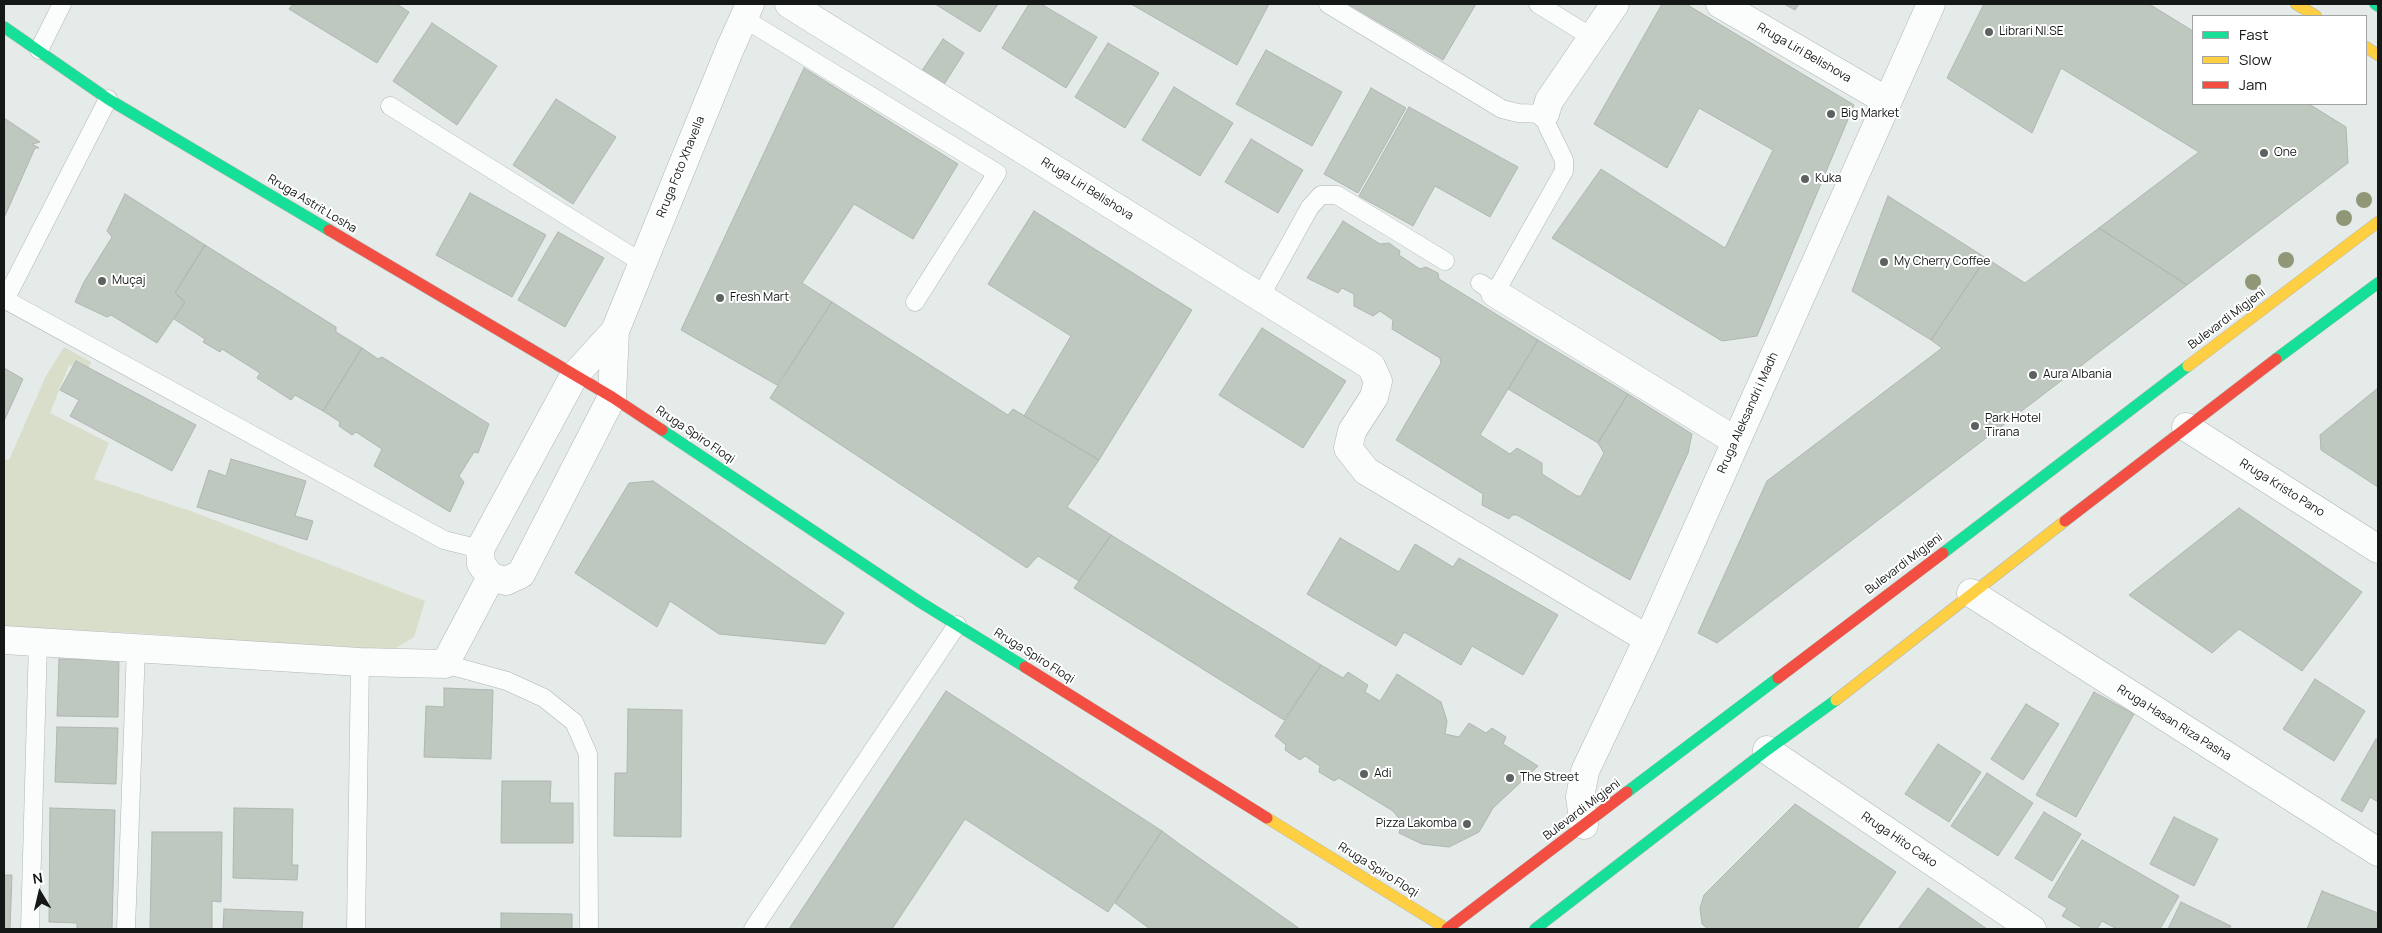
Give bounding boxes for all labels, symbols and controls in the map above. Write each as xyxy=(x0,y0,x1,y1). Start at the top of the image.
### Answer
legend xyxy=(2192,15,2367,105)
street label: Rruga Liri Belishova xyxy=(1754,20,1854,86)
text: Fast xyxy=(2239,24,2268,45)
place label: Librari NI.SE xyxy=(1999,25,2064,39)
marker: Librari NI.SE xyxy=(1983,26,1995,38)
text: Slow xyxy=(2239,49,2272,70)
text: Jam xyxy=(2239,74,2267,95)
place label: Big Market xyxy=(1841,107,1899,121)
marker: Big Market xyxy=(1825,108,1837,120)
street label: Rruga Foto Xhavella xyxy=(654,114,708,220)
place label: One xyxy=(2274,146,2297,160)
marker: One xyxy=(2258,147,2270,159)
street label: Rruga Liri Belishova xyxy=(1038,155,1136,223)
street label: Rruga Astrit Losha xyxy=(265,172,359,236)
place label: Kuka xyxy=(1815,172,1841,186)
marker: Kuka xyxy=(1799,173,1811,185)
place label: My Cherry Coffee xyxy=(1894,255,1990,269)
marker: My Cherry Coffee xyxy=(1878,256,1890,268)
place label: Muçaj xyxy=(112,274,145,288)
marker: Muçaj xyxy=(96,275,108,287)
street label: Bulevardi Migjeni xyxy=(2186,285,2268,353)
place label: Fresh Mart xyxy=(730,291,789,305)
marker: Fresh Mart xyxy=(714,292,726,304)
street label: Rruga Aleksandri i Madh xyxy=(1715,350,1781,476)
place label: Aura Albania xyxy=(2043,368,2112,382)
marker: Aura Albania xyxy=(2027,369,2039,381)
street label: Rruga Spiro Floqi xyxy=(653,403,737,467)
place label: Park Hotel Tirana xyxy=(1985,412,2041,440)
marker: Park Hotel Tirana xyxy=(1969,420,1981,432)
street label: Rruga Kristo Pano xyxy=(2237,456,2327,520)
street label: Bulevardi Migjeni xyxy=(1863,530,1945,598)
street label: Rruga Spiro Floqi xyxy=(991,626,1077,686)
street label: Rruga Hasan Riza Pasha xyxy=(2114,682,2234,764)
place label: Adi xyxy=(1374,767,1392,781)
marker: Adi xyxy=(1358,768,1370,780)
place label: The Street xyxy=(1520,771,1579,785)
marker: The Street xyxy=(1504,772,1516,784)
street label: Bulevardi Migjeni xyxy=(1541,776,1623,844)
street label: Rruga Hito Cako xyxy=(1858,809,1940,871)
place label: Pizza Lakomba xyxy=(1376,817,1457,831)
marker: Pizza Lakomba xyxy=(1461,818,1473,830)
street label: Rruga Spiro Floqi xyxy=(1335,840,1421,900)
north arrow xyxy=(15,868,65,918)
text: N xyxy=(31,868,44,888)

